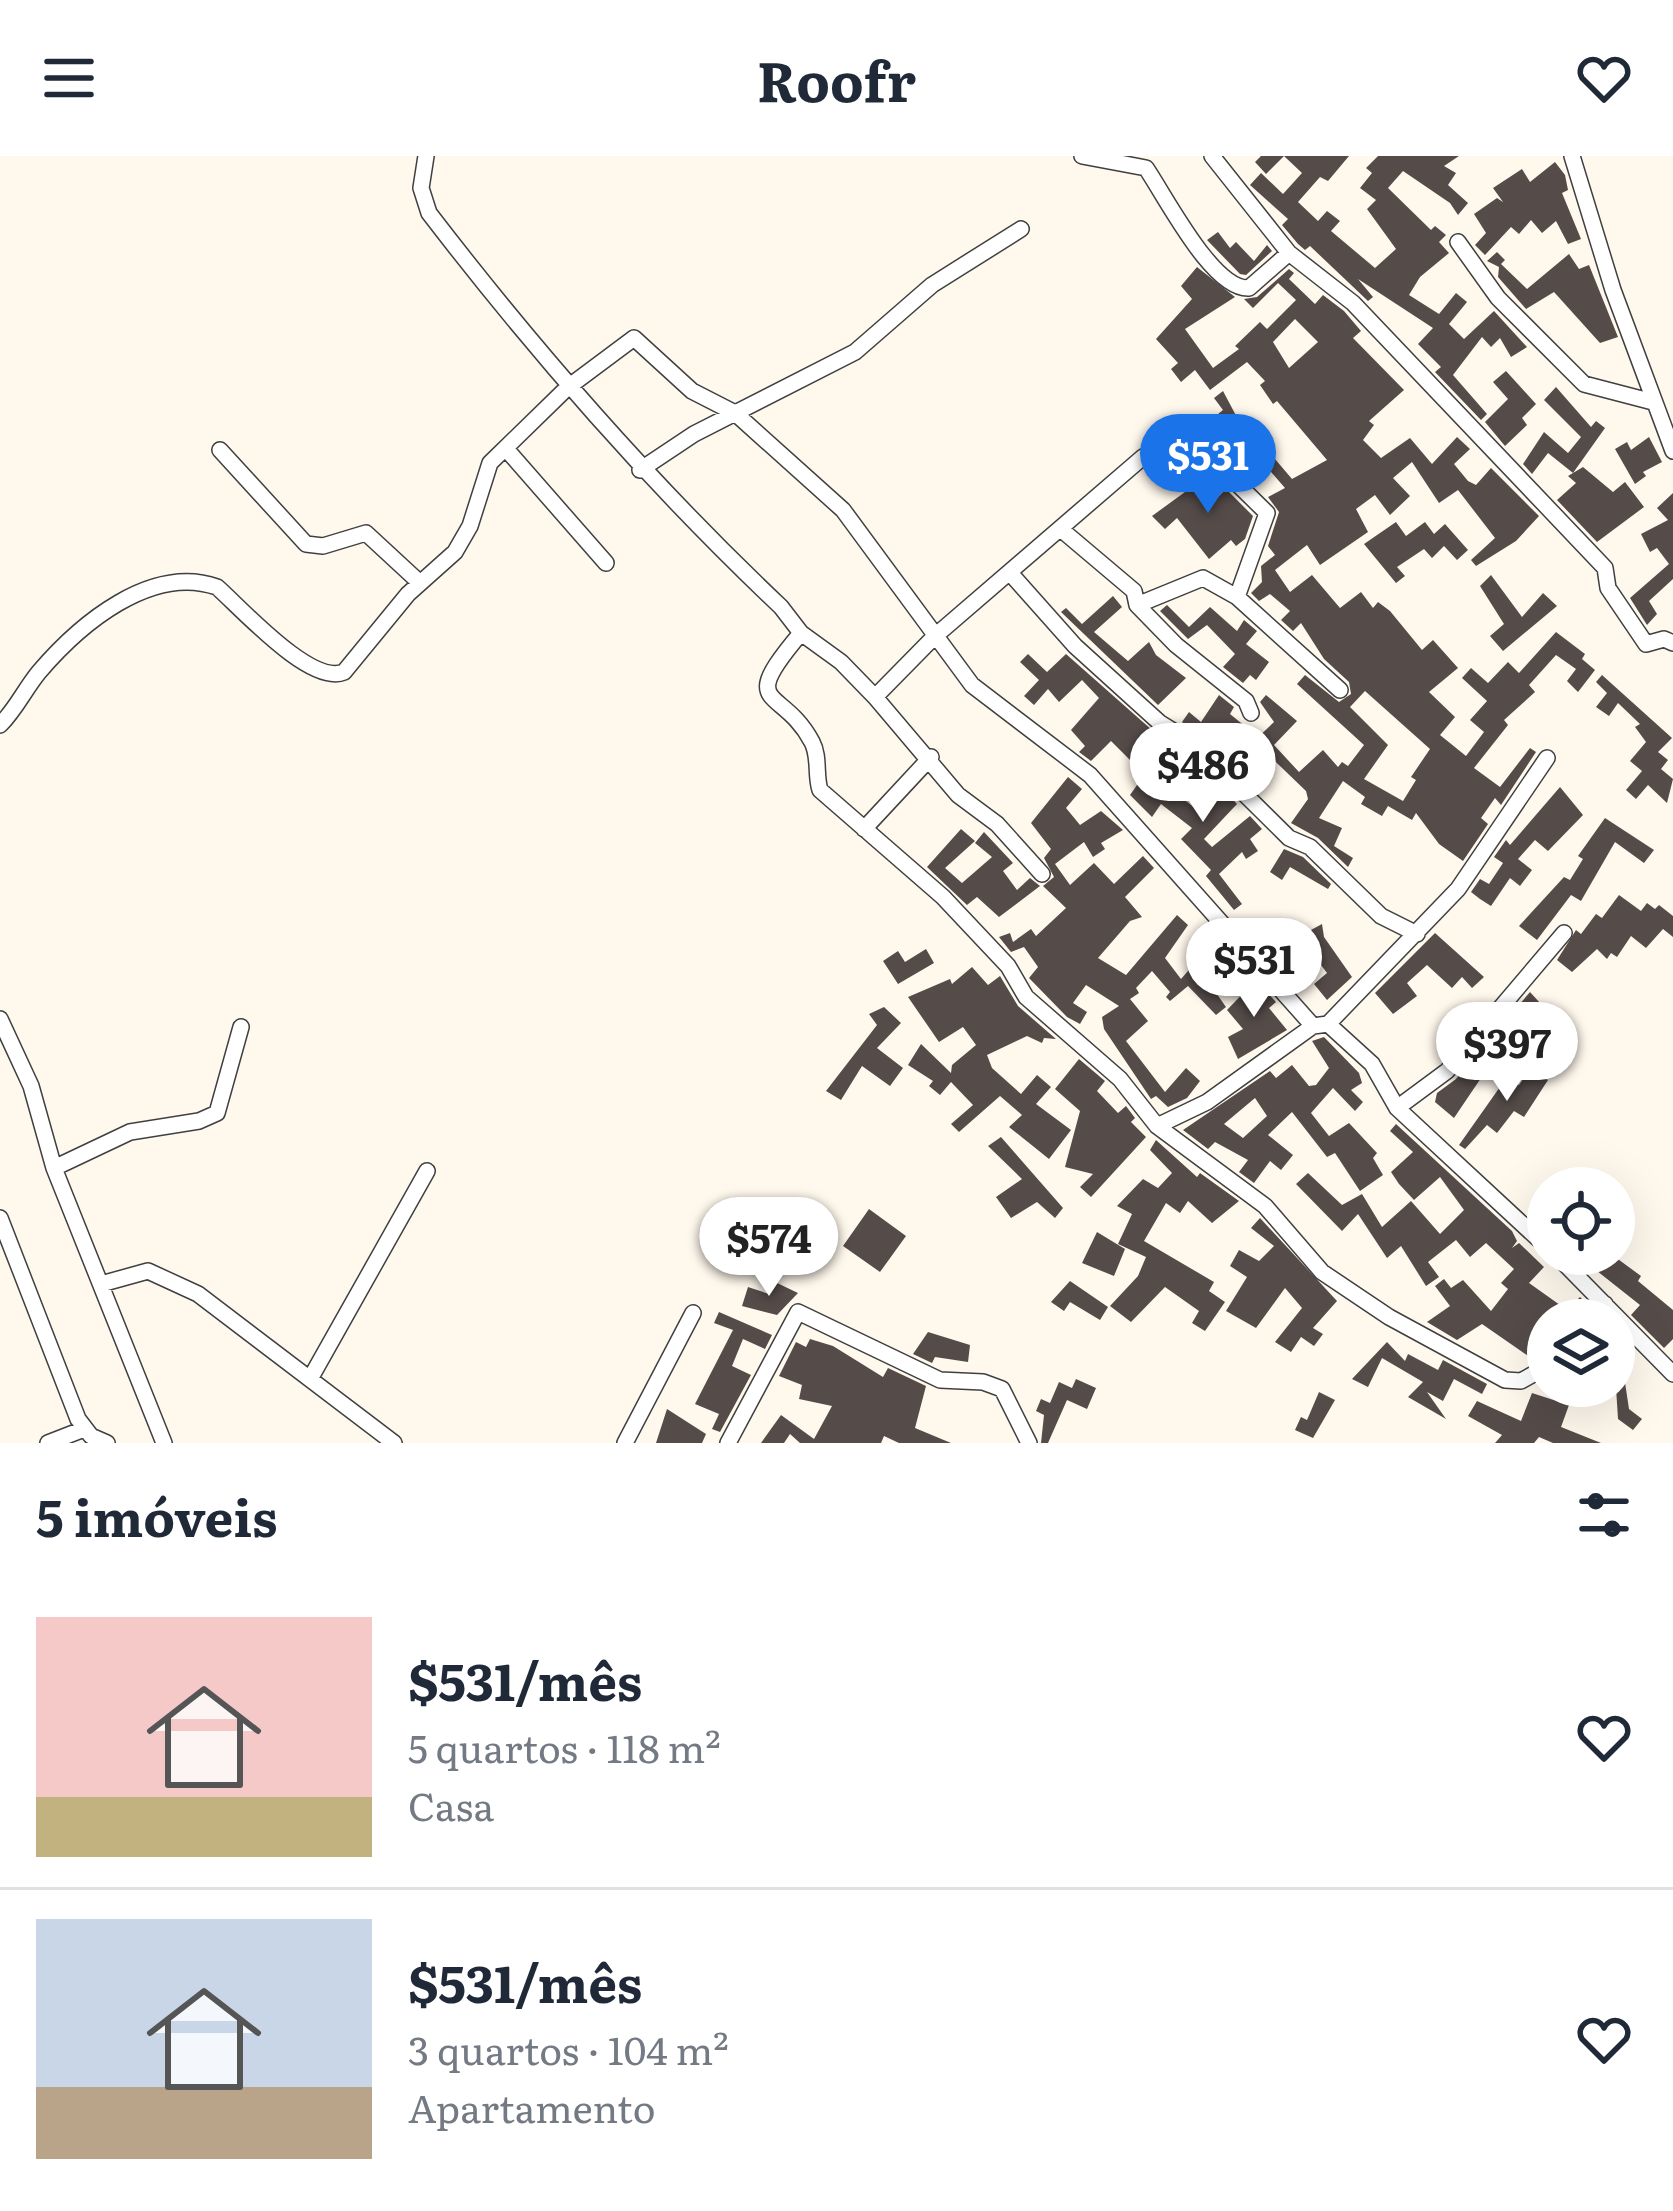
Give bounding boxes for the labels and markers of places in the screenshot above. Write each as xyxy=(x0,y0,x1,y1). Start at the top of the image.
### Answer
pin: $531 xyxy=(1137,414,1279,516)
pin: $486 xyxy=(1132,723,1274,825)
pin: $531 xyxy=(1183,918,1325,1020)
pin: $397 xyxy=(1436,1002,1578,1104)
pin: $574 xyxy=(698,1197,840,1299)

